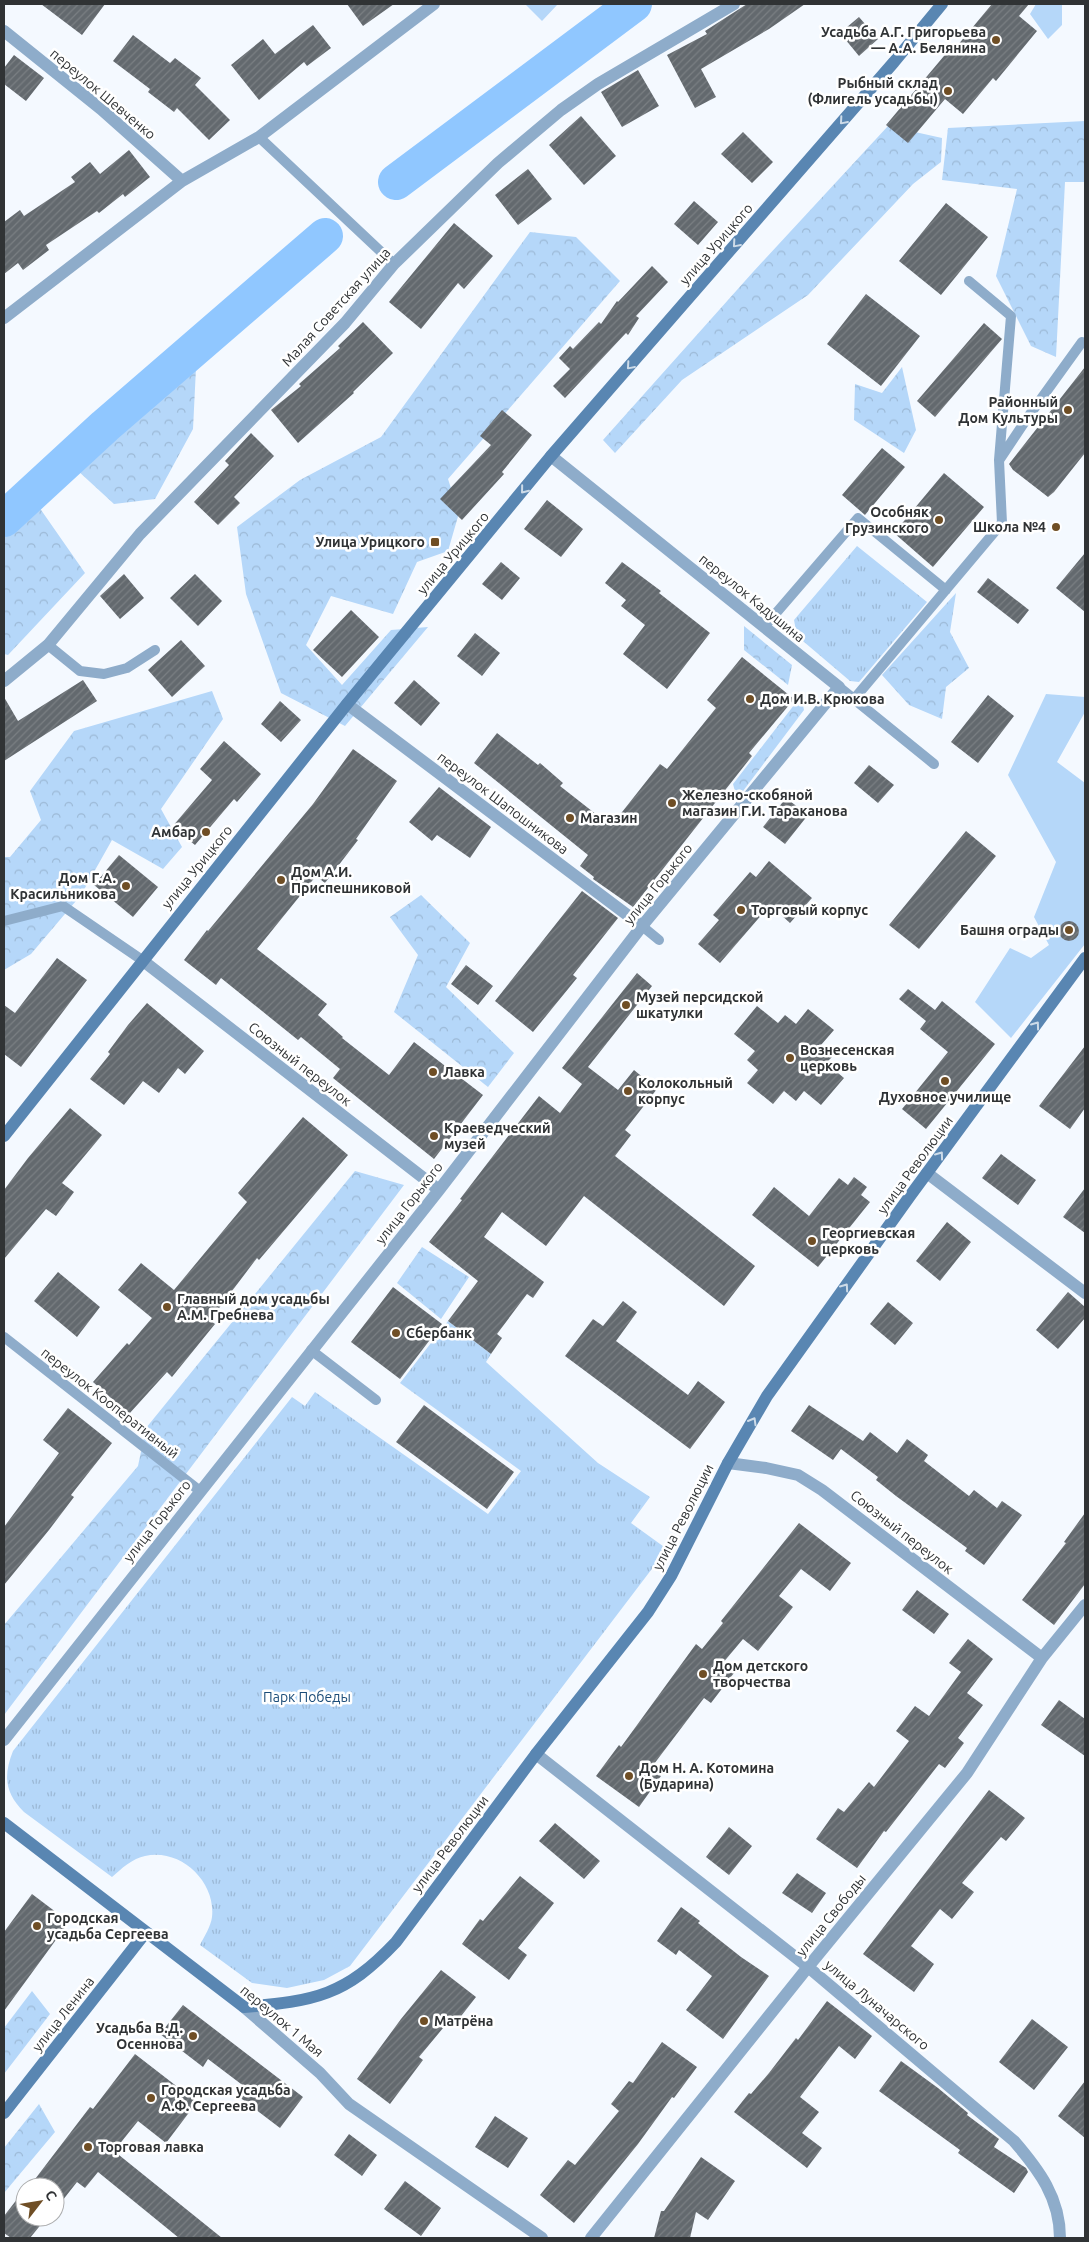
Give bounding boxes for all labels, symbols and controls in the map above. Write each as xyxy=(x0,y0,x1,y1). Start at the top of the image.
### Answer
place label: Усадьба А.Г. Григорьева — А.А. Белянина xyxy=(821,24,986,56)
marker: Усадьба А.Г. Григорьева — А.А. Белянина xyxy=(990,34,1002,46)
street label: переулок Шевченко xyxy=(47,45,159,143)
place label: Рыбный склад (Флигель усадьбы) xyxy=(808,75,938,107)
marker: Рыбный склад (Флигель усадьбы) xyxy=(942,85,954,97)
one-way arrow xyxy=(840,115,849,124)
street label: улица Урицкого xyxy=(676,200,756,288)
one-way arrow xyxy=(733,238,742,247)
street label: Малая Советская улица xyxy=(279,244,393,370)
one-way arrow xyxy=(626,361,635,370)
place label: Районный Дом Культуры xyxy=(958,394,1058,426)
marker: Районный Дом Культуры xyxy=(1062,404,1074,416)
one-way arrow xyxy=(522,484,530,493)
place label: Особняк Грузинского xyxy=(845,504,929,536)
street label: улица Урицкого xyxy=(414,508,492,598)
marker: Особняк Грузинского xyxy=(933,514,945,526)
place label: Школа №4 xyxy=(973,519,1046,535)
marker: Школа №4 xyxy=(1050,521,1062,533)
place label: Улица Урицкого xyxy=(315,534,425,550)
marker: Улица Урицкого xyxy=(429,536,441,548)
street label: переулок Кадушина xyxy=(696,551,808,645)
place label: Дом И.В. Крюкова xyxy=(760,691,885,707)
marker: Дом И.В. Крюкова xyxy=(744,693,756,705)
street label: переулок Шапошникова xyxy=(434,748,572,858)
place label: Железно-скобяной магазин Г.И. Тараканова xyxy=(682,787,848,819)
marker: Железно-скобяной магазин Г.И. Тараканова xyxy=(666,797,678,809)
place label: Магазин xyxy=(580,810,638,826)
marker: Магазин xyxy=(564,812,576,824)
street label: улица Урицкого xyxy=(158,822,236,912)
place label: Амбар xyxy=(151,824,196,840)
marker: Амбар xyxy=(200,826,212,838)
street label: улица Горького xyxy=(620,840,696,928)
place label: Дом А.И. Приспешниковой xyxy=(291,864,411,896)
place label: Дом Г.А. Красильникова xyxy=(10,870,116,902)
marker: Дом А.И. Приспешниковой xyxy=(275,874,287,886)
marker: Дом Г.А. Красильникова xyxy=(120,880,132,892)
place label: Торговый корпус xyxy=(751,902,868,918)
marker: Торговый корпус xyxy=(735,904,747,916)
place label: Башня ограды xyxy=(960,922,1059,938)
marker: Башня ограды xyxy=(1063,924,1075,936)
place label: Музей персидской шкатулки xyxy=(636,989,763,1021)
marker: Музей персидской шкатулки xyxy=(620,999,632,1011)
street label: Союзный переулок xyxy=(245,1019,355,1109)
one-way arrow xyxy=(1030,1021,1039,1031)
place label: Вознесенская церковь xyxy=(800,1042,894,1074)
marker: Вознесенская церковь xyxy=(784,1052,796,1064)
place label: Лавка xyxy=(443,1064,485,1080)
marker: Лавка xyxy=(427,1066,439,1078)
place label: Колокольный корпус xyxy=(638,1075,733,1107)
marker: Духовное училище xyxy=(939,1075,951,1087)
marker: Колокольный корпус xyxy=(622,1085,634,1097)
place label: Духовное училище xyxy=(879,1089,1011,1105)
street label: улица Революции xyxy=(874,1113,956,1217)
place label: Краеведческий музей xyxy=(444,1120,551,1152)
marker: Краеведческий музей xyxy=(428,1130,440,1142)
one-way arrow xyxy=(934,1151,943,1161)
street label: улица Горького xyxy=(372,1159,446,1247)
place label: Георгиевская церковь xyxy=(822,1225,915,1257)
marker: Георгиевская церковь xyxy=(806,1235,818,1247)
one-way arrow xyxy=(839,1284,848,1293)
place label: Главный дом усадьбы А.М. Гребнева xyxy=(177,1291,330,1323)
marker: Главный дом усадьбы А.М. Гребнева xyxy=(161,1301,173,1313)
place label: Сбербанк xyxy=(406,1325,472,1341)
marker: Сбербанк xyxy=(390,1327,402,1339)
street label: переулок Кооперативный xyxy=(38,1344,182,1462)
one-way arrow xyxy=(746,1418,756,1427)
street label: улица Революции xyxy=(649,1461,717,1573)
street label: улица Горького xyxy=(120,1477,194,1565)
street label: Союзный переулок xyxy=(847,1487,957,1577)
place label: Дом детского творчества xyxy=(713,1658,808,1690)
marker: Дом детского творчества xyxy=(697,1668,709,1680)
park label: Парк Победы xyxy=(263,1689,351,1705)
place label: Дом Н. А. Котомина (Бударина) xyxy=(639,1760,774,1792)
marker: Дом Н. А. Котомина (Бударина) xyxy=(623,1770,635,1782)
street label: улица Революции xyxy=(408,1792,492,1896)
street label: улица Свободы xyxy=(793,1871,869,1959)
place label: Городская усадьба Сергеева xyxy=(47,1910,169,1942)
marker: Городская усадьба Сергеева xyxy=(31,1920,43,1932)
street label: улица Луначарского xyxy=(821,1957,933,2053)
street label: улица Ленина xyxy=(29,1973,97,2055)
street label: переулок 1 Мая xyxy=(237,1982,327,2060)
place label: Матрёна xyxy=(434,2013,493,2029)
marker: Матрёна xyxy=(418,2015,430,2027)
place label: Усадьба В.Д. Осеннова xyxy=(96,2020,183,2052)
marker: Усадьба В.Д. Осеннова xyxy=(187,2030,199,2042)
place label: Городская усадьба А.Ф. Сергеева xyxy=(161,2082,291,2114)
marker: Городская усадьба А.Ф. Сергеева xyxy=(145,2092,157,2104)
place label: Торговая лавка xyxy=(98,2139,204,2155)
marker: Торговая лавка xyxy=(82,2141,94,2153)
north arrow xyxy=(15,2177,65,2227)
text: С xyxy=(42,2187,60,2203)

